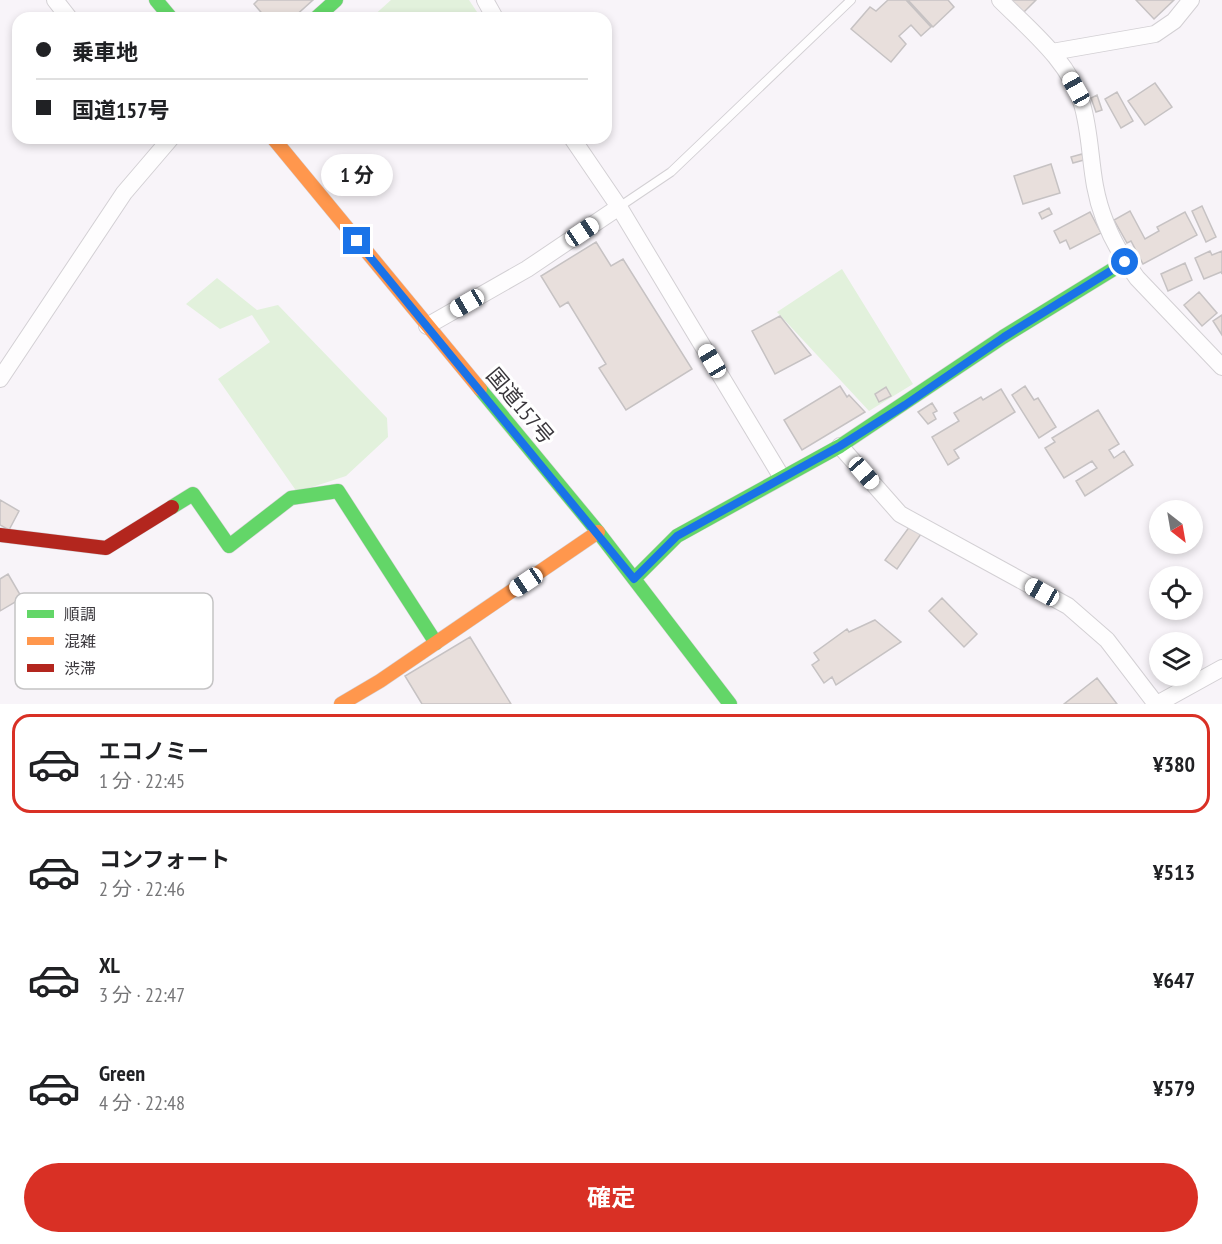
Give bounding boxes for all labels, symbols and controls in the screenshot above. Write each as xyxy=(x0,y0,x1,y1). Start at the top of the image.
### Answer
text: 乗車地 xyxy=(72,38,138,66)
car xyxy=(1059,69,1093,109)
text: 国道157号 xyxy=(72,96,170,124)
callout: 1 分 xyxy=(321,154,393,196)
text: 1 分 xyxy=(340,162,374,188)
car xyxy=(562,214,602,250)
route end xyxy=(343,227,370,254)
route start xyxy=(1111,248,1138,275)
car xyxy=(447,286,487,320)
car xyxy=(695,341,729,381)
street label: 国道157号 xyxy=(481,362,560,449)
car xyxy=(845,454,883,492)
north arrow xyxy=(1149,500,1203,554)
map controls xyxy=(1149,500,1203,686)
car xyxy=(506,564,546,600)
button: locate xyxy=(1149,566,1203,620)
car xyxy=(1022,575,1062,609)
legend xyxy=(15,593,213,689)
text: 順調 xyxy=(64,604,96,624)
text: 混雑 xyxy=(64,631,96,651)
button: layers xyxy=(1149,632,1203,686)
text: 渋滞 xyxy=(64,658,96,678)
icon: car xyxy=(27,737,81,791)
text: エコノミー xyxy=(99,737,209,765)
text: ¥380 xyxy=(1153,750,1195,778)
text: 1 分 · 22:45 xyxy=(99,768,185,794)
icon: car xyxy=(27,845,81,899)
text: コンフォート xyxy=(99,845,230,873)
text: ¥513 xyxy=(1153,858,1195,886)
text: 2 分 · 22:46 xyxy=(99,876,185,902)
text: XL xyxy=(99,951,120,979)
icon: car xyxy=(27,953,81,1007)
text: ¥647 xyxy=(1153,966,1195,994)
text: 3 分 · 22:47 xyxy=(99,982,185,1008)
text: Green xyxy=(99,1059,145,1087)
icon: car xyxy=(27,1061,81,1115)
text: ¥579 xyxy=(1153,1074,1195,1102)
text: 4 分 · 22:48 xyxy=(99,1090,185,1116)
button: 確定 xyxy=(24,1163,1198,1232)

